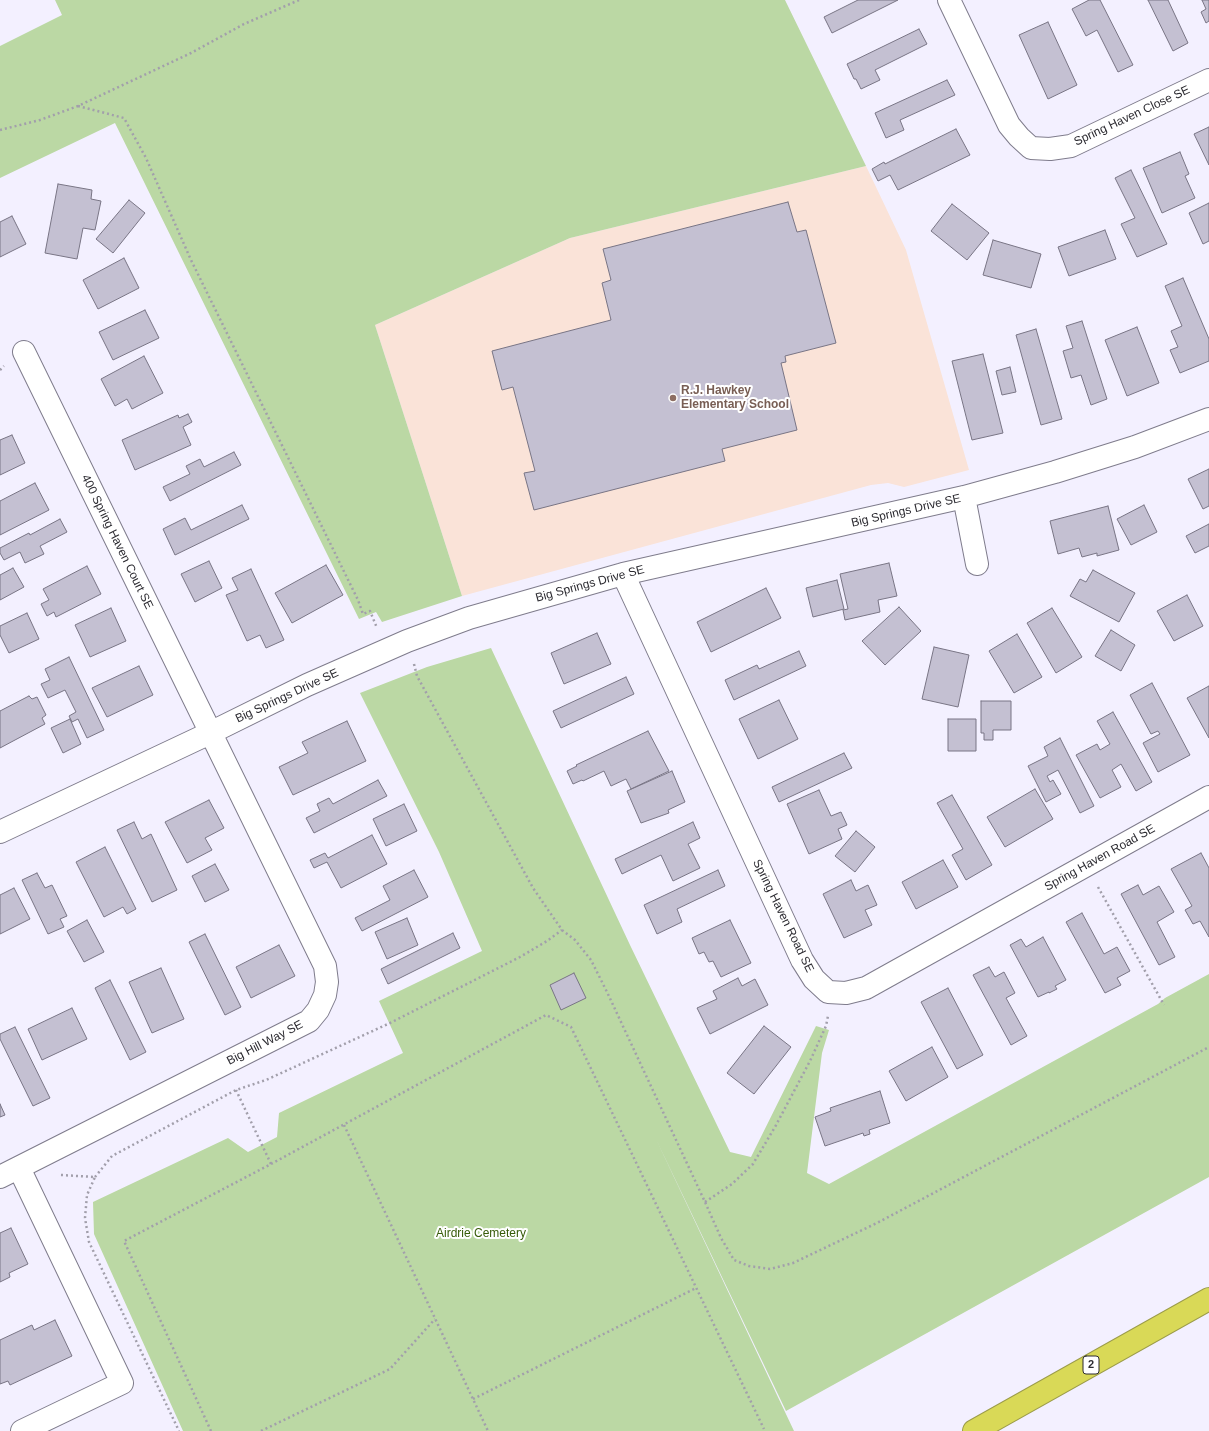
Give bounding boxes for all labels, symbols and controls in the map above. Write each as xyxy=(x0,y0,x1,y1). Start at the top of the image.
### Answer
street label: Spring Haven Close SE xyxy=(1072,83,1192,149)
place label: R.J. Hawkey Elementary School xyxy=(681,384,789,412)
marker: R.J. Hawkey Elementary School xyxy=(668,393,678,403)
street label: 400 Spring Haven Court SE xyxy=(78,472,156,612)
street label: Big Springs Drive SE xyxy=(850,491,962,531)
street label: Big Springs Drive SE xyxy=(534,563,646,605)
street label: Big Springs Drive SE xyxy=(233,666,341,726)
street label: Spring Haven Road SE xyxy=(1042,822,1158,894)
street label: Spring Haven Road SE xyxy=(749,857,817,975)
street label: Big Hill Way SE xyxy=(224,1018,306,1068)
park label: Airdrie Cemetery xyxy=(436,1227,526,1241)
road number: 2 xyxy=(1083,1356,1099,1374)

